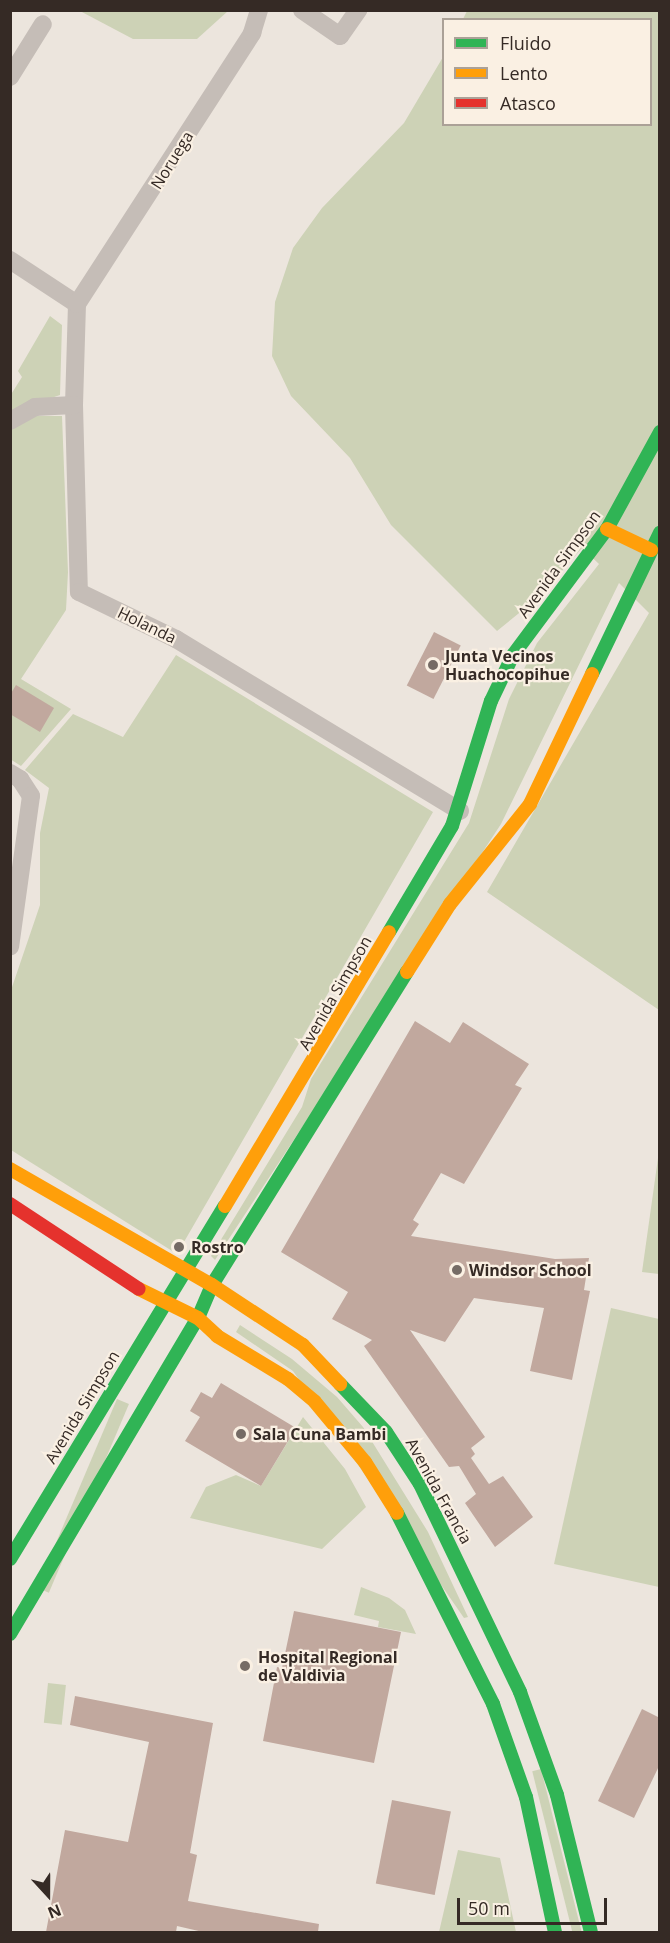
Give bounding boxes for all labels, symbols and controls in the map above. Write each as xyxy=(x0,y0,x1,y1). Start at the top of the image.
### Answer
legend xyxy=(442,18,652,126)
text: Fluido xyxy=(500,31,551,55)
text: Lento xyxy=(500,61,548,85)
text: Atasco xyxy=(500,91,556,115)
street label: Noruega xyxy=(147,128,197,192)
street label: Avenida Simpson xyxy=(514,506,604,622)
street label: Holanda xyxy=(115,603,179,647)
place label: Junta Vecinos Huachocopihue xyxy=(445,646,570,684)
marker: Junta Vecinos Huachocopihue xyxy=(426,658,440,672)
street label: Avenida Simpson xyxy=(295,933,375,1053)
place label: Rostro xyxy=(191,1237,244,1257)
marker: Rostro xyxy=(172,1240,186,1254)
place label: Windsor School xyxy=(469,1260,592,1280)
marker: Windsor School xyxy=(450,1263,464,1277)
street label: Avenida Simpson xyxy=(41,1347,123,1467)
place label: Sala Cuna Bambi xyxy=(253,1424,386,1444)
marker: Sala Cuna Bambi xyxy=(234,1427,248,1441)
street label: Avenida Francia xyxy=(402,1435,476,1547)
place label: Hospital Regional de Valdivia xyxy=(258,1647,398,1685)
marker: Hospital Regional de Valdivia xyxy=(236,1657,254,1675)
north arrow xyxy=(18,1865,78,1925)
scale bar xyxy=(460,1886,610,1924)
text: 50 m xyxy=(468,1896,510,1920)
text: N xyxy=(44,1899,64,1924)

